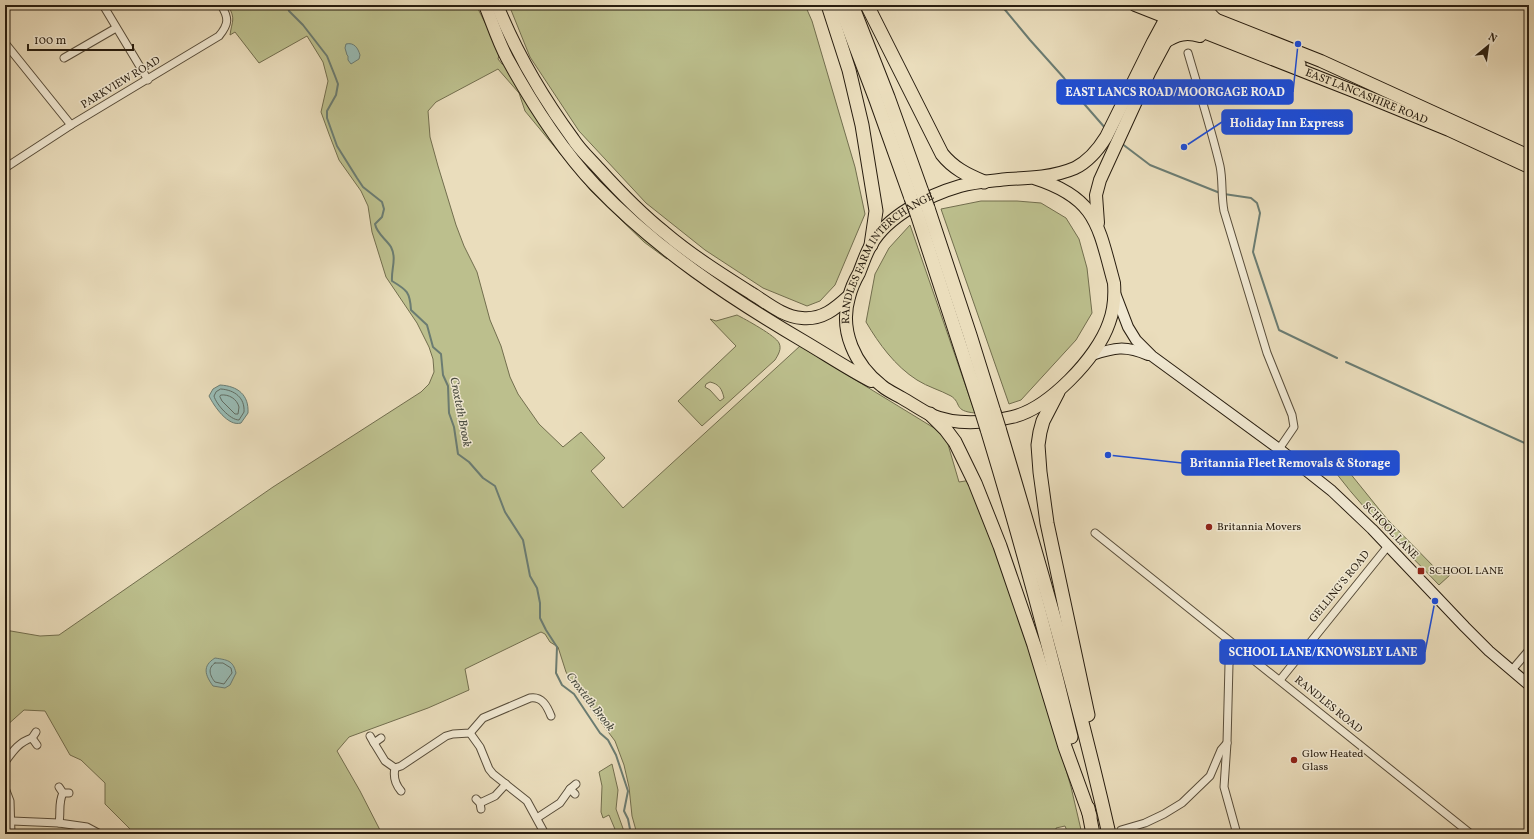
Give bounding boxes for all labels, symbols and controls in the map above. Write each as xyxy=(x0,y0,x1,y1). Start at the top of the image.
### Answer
scale bar xyxy=(28,26,133,52)
north arrow xyxy=(1468,26,1508,66)
text: N xyxy=(1485,30,1499,47)
text: 100 m xyxy=(34,33,67,49)
street label: PARKVIEW ROAD xyxy=(78,53,164,113)
street label: EAST LANCASHIRE ROAD xyxy=(1303,65,1430,128)
callout: EAST LANCS ROAD/MOORGAGE ROAD xyxy=(1057,80,1293,104)
text: EAST LANCS ROAD/MOORGAGE ROAD xyxy=(1065,85,1285,101)
callout: Holiday Inn Express xyxy=(1222,110,1352,134)
text: Holiday Inn Express xyxy=(1230,116,1345,132)
street label: RANDLES FARM INTERCHANGE xyxy=(838,189,937,324)
water label: Croxteth Brook xyxy=(445,376,475,449)
callout: Britannia Fleet Removals & Storage xyxy=(1182,451,1399,475)
text: Britannia Fleet Removals & Storage xyxy=(1190,456,1390,472)
street label: SCHOOL LANE xyxy=(1359,499,1422,563)
place label: Britannia Movers xyxy=(1217,520,1302,535)
marker: Britannia Movers xyxy=(1204,522,1214,532)
street label: GELLING'S ROAD xyxy=(1306,548,1374,626)
place label: SCHOOL LANE xyxy=(1429,564,1504,579)
marker: SCHOOL LANE xyxy=(1416,566,1426,576)
callout: SCHOOL LANE/KNOWSLEY LANE xyxy=(1220,640,1425,664)
text: SCHOOL LANE/KNOWSLEY LANE xyxy=(1229,645,1418,661)
water label: Croxteth Brook xyxy=(562,669,618,735)
street label: RANDLES ROAD xyxy=(1291,673,1365,737)
place label: Glow Heated Glass xyxy=(1302,747,1363,775)
marker: Glow Heated Glass xyxy=(1289,755,1299,765)

